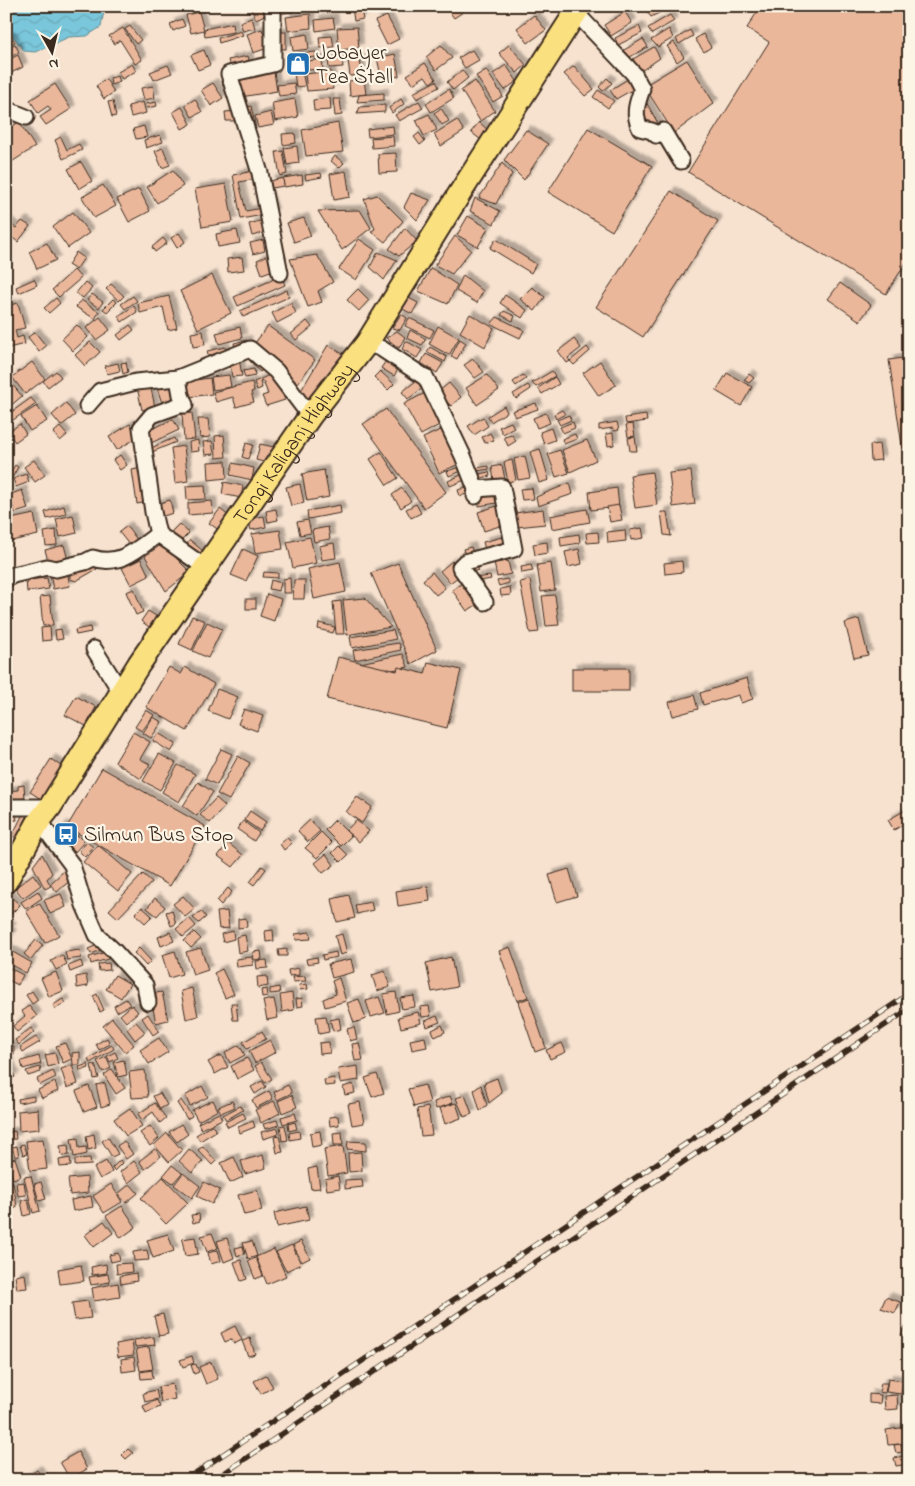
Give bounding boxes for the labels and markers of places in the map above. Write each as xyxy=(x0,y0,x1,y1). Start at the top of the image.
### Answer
place label: Jobayer Tea Stall xyxy=(316,39,393,93)
shop icon: Jobayer Tea Stall xyxy=(285,51,311,77)
bus stop icon: Silmun Bus Stop xyxy=(53,821,79,847)
place label: Silmun Bus Stop xyxy=(84,821,234,851)

